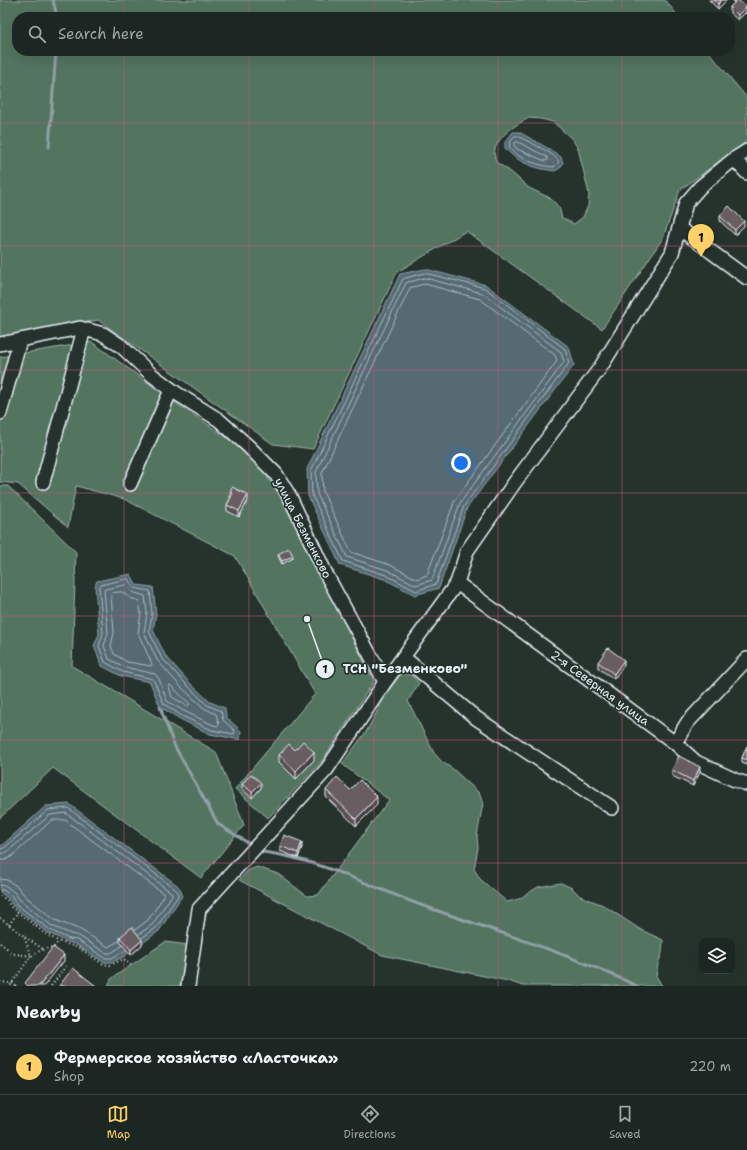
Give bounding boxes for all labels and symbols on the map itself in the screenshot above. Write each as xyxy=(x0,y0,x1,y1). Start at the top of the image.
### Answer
pin: 1 xyxy=(688,224,714,257)
your location xyxy=(451,453,471,473)
street label: улица Безменково xyxy=(271,475,335,581)
street label: 2-я Северная улица xyxy=(547,647,653,730)
callout: ТСН "Безменково" xyxy=(315,656,476,681)
text: ТСН "Безменково" xyxy=(343,660,467,677)
text: 1 xyxy=(322,661,328,677)

